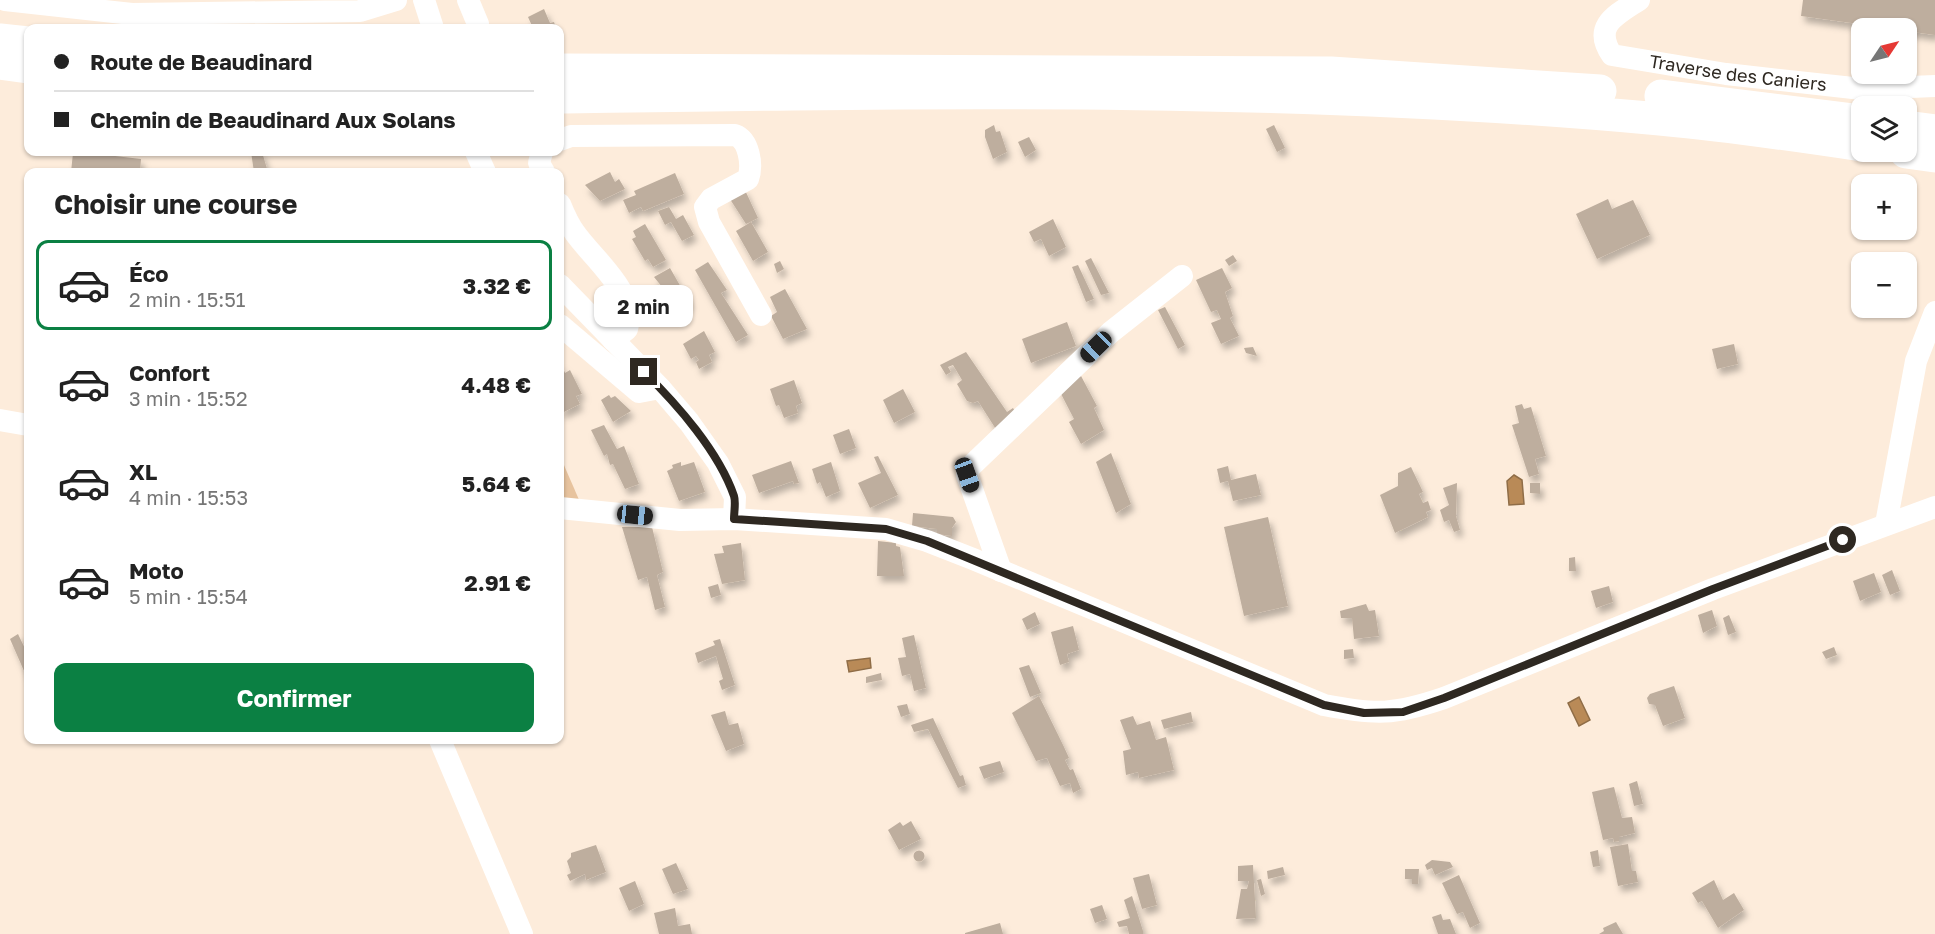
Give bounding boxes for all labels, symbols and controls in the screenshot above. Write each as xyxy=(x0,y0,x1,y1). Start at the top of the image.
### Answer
north arrow xyxy=(1851,18,1917,84)
map controls xyxy=(1851,18,1917,318)
text: Route de Beaudinard xyxy=(90,48,312,75)
street label: Traverse des Caniers xyxy=(1648,49,1828,95)
button: layers xyxy=(1851,96,1917,162)
text: Chemin de Beaudinard Aux Solans xyxy=(90,106,456,133)
button: + xyxy=(1851,174,1917,240)
text: Choisir une course xyxy=(54,188,297,220)
button: − xyxy=(1851,252,1917,318)
icon: car xyxy=(57,258,111,312)
text: Éco xyxy=(129,260,168,287)
text: 3.32 € xyxy=(463,272,531,299)
callout: 2 min xyxy=(594,285,694,327)
text: 2 min · 15:51 xyxy=(129,287,246,311)
text: 2 min xyxy=(617,294,670,318)
car xyxy=(1077,328,1115,366)
icon: car xyxy=(57,357,111,411)
route end xyxy=(630,358,657,385)
text: Confort xyxy=(129,359,210,386)
text: 4.48 € xyxy=(461,371,531,398)
text: 3 min · 15:52 xyxy=(129,386,248,410)
car xyxy=(952,455,982,495)
icon: car xyxy=(57,456,111,510)
text: XL xyxy=(129,458,157,485)
text: 5.64 € xyxy=(462,470,531,497)
text: 4 min · 15:53 xyxy=(129,485,248,509)
car xyxy=(616,504,654,526)
route start xyxy=(1829,526,1856,553)
icon: car xyxy=(57,555,111,609)
text: Moto xyxy=(129,557,184,584)
text: 2.91 € xyxy=(464,569,531,596)
text: 5 min · 15:54 xyxy=(129,584,248,608)
button: Confirmer xyxy=(54,663,534,732)

